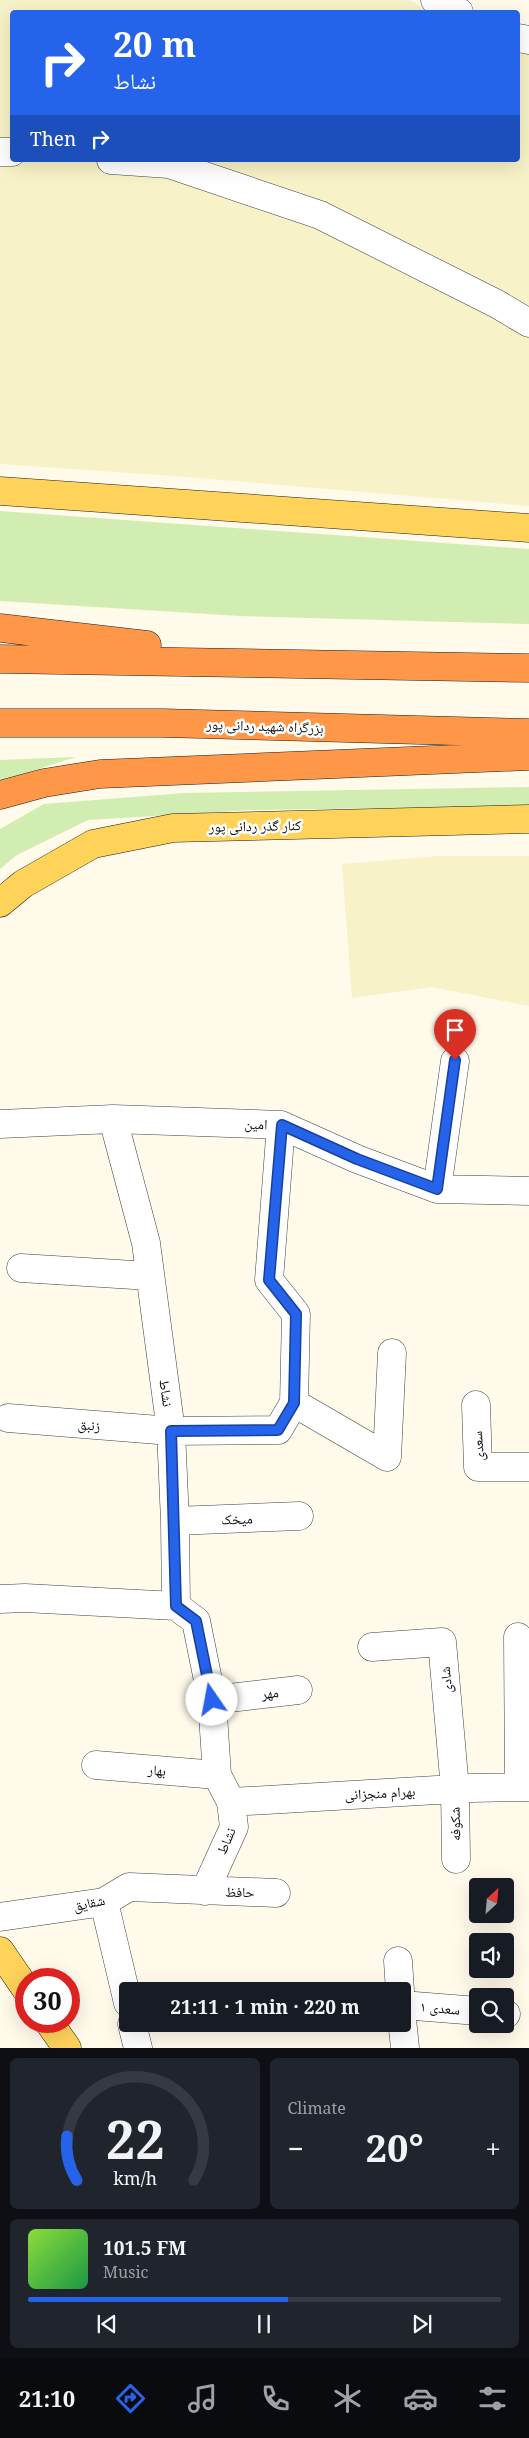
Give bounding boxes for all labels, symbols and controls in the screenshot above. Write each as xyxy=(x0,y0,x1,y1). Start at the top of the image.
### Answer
text: 20 m xyxy=(113,20,196,67)
icon: right xyxy=(30,30,95,95)
text: نشاط xyxy=(113,65,156,95)
icon: right xyxy=(86,125,114,153)
text: Then xyxy=(30,126,76,152)
street label: بزرگراه شهید ردانی پور xyxy=(205,714,324,737)
street label: کنار گذر ردانی پور xyxy=(208,815,302,836)
pin xyxy=(434,1009,476,1060)
icon: arrive xyxy=(441,1016,469,1044)
street label: امین xyxy=(244,1114,268,1133)
street label: نشاط xyxy=(155,1378,178,1408)
street label: زنبق xyxy=(77,1414,101,1436)
street label: سعدی xyxy=(467,1430,488,1462)
street label: میخک xyxy=(221,1508,253,1529)
street label: شادی xyxy=(435,1666,456,1694)
position arrow xyxy=(185,1673,237,1725)
street label: مهر xyxy=(259,1682,280,1703)
street label: بهار xyxy=(146,1759,167,1780)
street label: بهرام منجزانی xyxy=(344,1781,416,1805)
street label: شکوفه xyxy=(445,1807,464,1841)
street label: نشاط xyxy=(211,1824,240,1857)
north arrow xyxy=(469,1878,514,1922)
map controls xyxy=(469,1878,514,2033)
street label: حافظ xyxy=(225,1882,255,1901)
street label: شقایق xyxy=(71,1890,107,1916)
button: sound xyxy=(469,1933,514,1978)
speed limit sign: 30 xyxy=(15,1968,80,2033)
button: search xyxy=(469,1988,514,2033)
text: 21:11 · 1 min · 220 m xyxy=(170,1994,360,2020)
street label: سعدی ۱ xyxy=(419,1996,461,2019)
text: Climate xyxy=(288,2097,346,2119)
text: 22 xyxy=(105,2103,164,2174)
text: 20° xyxy=(365,2121,424,2173)
text: − xyxy=(288,2129,304,2167)
text: + xyxy=(485,2129,501,2167)
text: km/h xyxy=(113,2166,157,2190)
text: 101.5 FM xyxy=(103,2235,186,2261)
text: Music xyxy=(103,2261,148,2283)
icon: previous xyxy=(93,2310,121,2338)
icon: pause xyxy=(250,2310,278,2338)
icon: next xyxy=(408,2310,436,2338)
icon: directions xyxy=(113,2381,148,2416)
icon: music xyxy=(185,2381,220,2416)
icon: phone xyxy=(258,2381,293,2416)
icon: climate xyxy=(330,2381,365,2416)
icon: car xyxy=(403,2381,438,2416)
icon: filters xyxy=(475,2381,510,2416)
text: 21:10 xyxy=(19,2383,75,2413)

